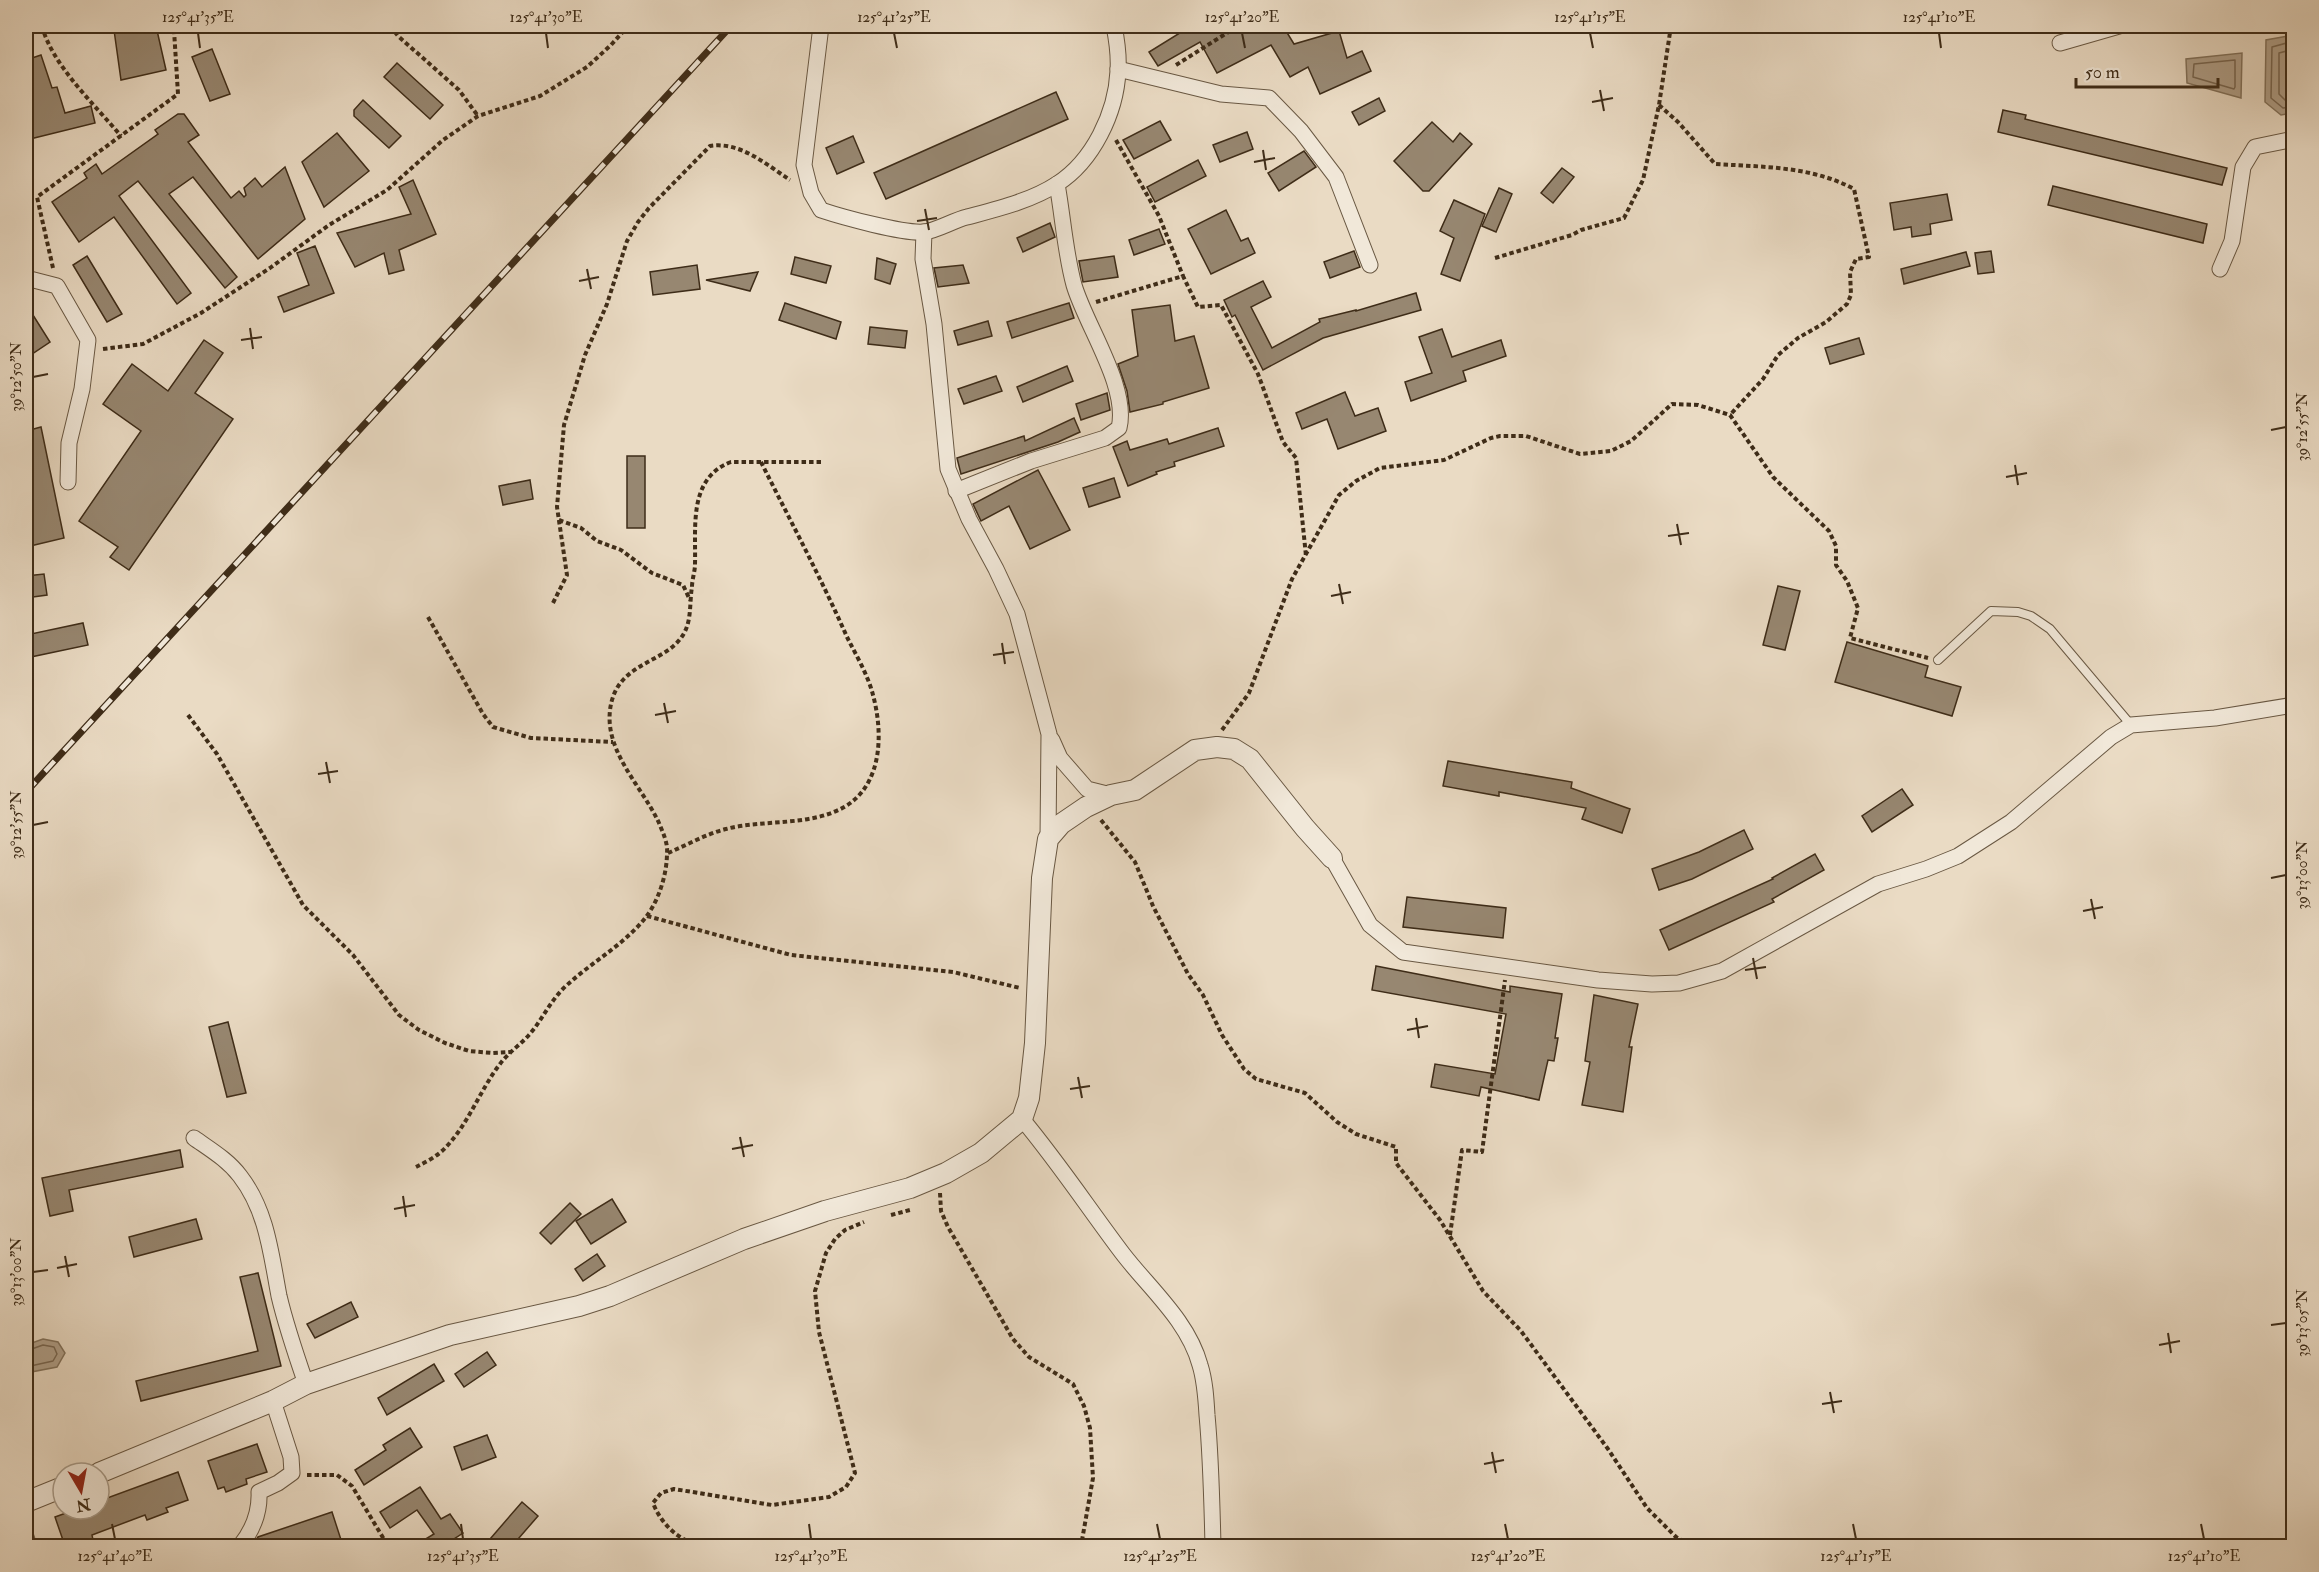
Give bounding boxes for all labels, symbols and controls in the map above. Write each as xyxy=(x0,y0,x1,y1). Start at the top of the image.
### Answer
text: 125°41'35"E xyxy=(162,8,234,27)
text: 125°41'30"E xyxy=(510,8,583,27)
text: 125°41'25"E xyxy=(857,8,931,27)
text: 125°41'20"E xyxy=(1205,8,1280,27)
text: 125°41'15"E xyxy=(1554,8,1626,27)
text: 125°41'10"E xyxy=(1903,8,1975,27)
scale bar xyxy=(2076,51,2218,89)
text: 50 m xyxy=(2085,61,2120,84)
text: 39°12'50"N xyxy=(7,342,26,412)
text: 39°12'55"N xyxy=(2293,392,2312,461)
text: 39°12'55"N xyxy=(7,790,26,859)
text: 39°13'00"N xyxy=(2293,840,2312,910)
text: 39°13'00"N xyxy=(7,1237,26,1307)
text: 39°13'05"N xyxy=(2293,1288,2312,1357)
north arrow xyxy=(51,1461,111,1521)
text: N xyxy=(74,1494,93,1516)
text: 125°41'40"E xyxy=(77,1547,153,1566)
text: 125°41'35"E xyxy=(427,1547,499,1566)
text: 125°41'30"E xyxy=(775,1547,848,1566)
text: 125°41'25"E xyxy=(1123,1547,1197,1566)
text: 125°41'20"E xyxy=(1471,1547,1546,1566)
text: 125°41'15"E xyxy=(1820,1547,1892,1566)
text: 125°41'10"E xyxy=(2168,1547,2240,1566)

